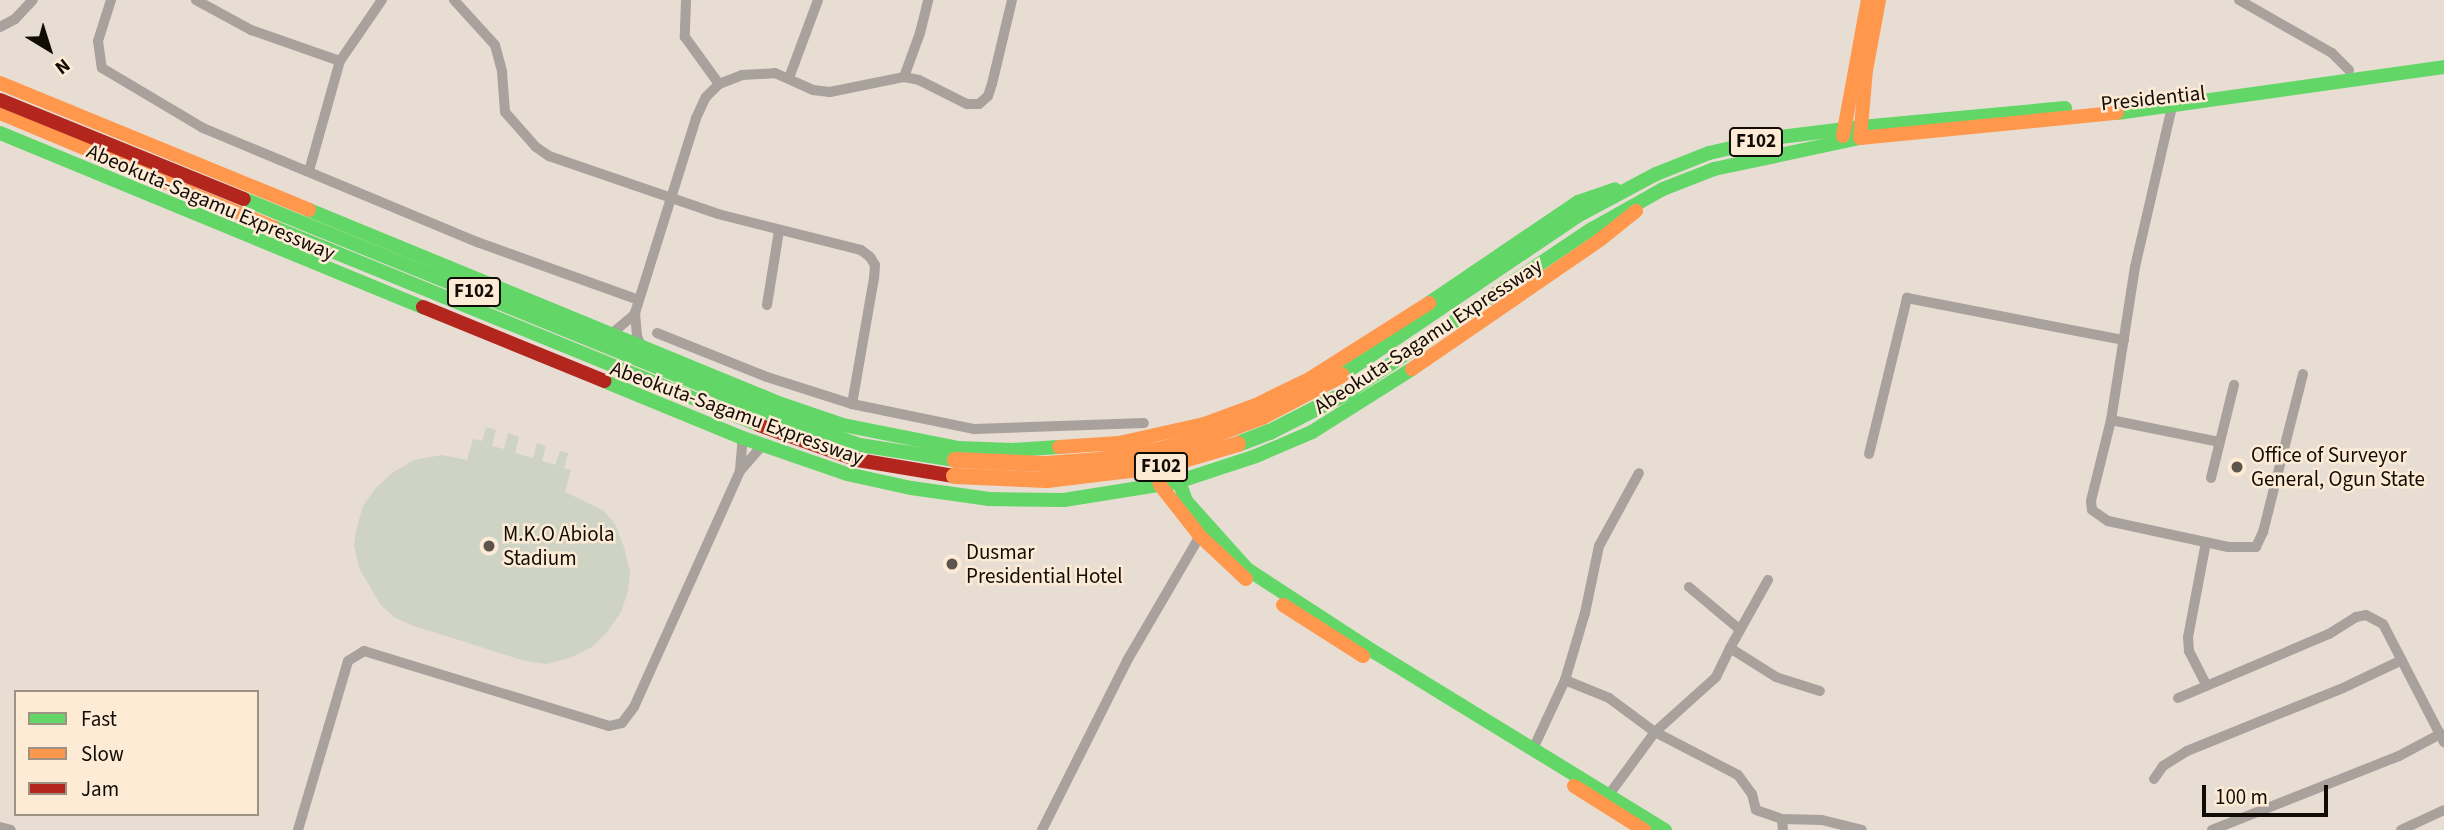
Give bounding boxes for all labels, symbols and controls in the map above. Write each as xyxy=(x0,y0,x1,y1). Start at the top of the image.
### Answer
north arrow xyxy=(14,14,84,84)
text: N xyxy=(49,51,76,80)
street label: Presidential xyxy=(2099,80,2207,116)
road number: F102 xyxy=(1728,126,1784,158)
street label: Abeokuta-Sagamu Expressway xyxy=(83,138,339,266)
street label: Abeokuta-Sagamu Expressway xyxy=(1309,253,1547,419)
road number: F102 xyxy=(446,276,502,308)
street label: Abeokuta-Sagamu Expressway xyxy=(607,355,867,471)
place label: Office of Surveyor General, Ogun State xyxy=(2251,442,2425,492)
road number: F102 xyxy=(1133,452,1189,482)
marker: Office of Surveyor General, Ogun State xyxy=(2229,459,2245,475)
place label: M.K.O Abiola Stadium xyxy=(503,521,615,571)
marker: M.K.O Abiola Stadium xyxy=(481,538,497,554)
place label: Dusmar Presidential Hotel xyxy=(966,539,1123,589)
marker: Dusmar Presidential Hotel xyxy=(944,556,960,572)
legend xyxy=(14,690,259,816)
text: Fast xyxy=(81,704,117,734)
text: Slow xyxy=(81,739,124,769)
scale bar xyxy=(2206,770,2332,814)
text: Jam xyxy=(81,774,119,804)
text: 100 m xyxy=(2215,782,2268,812)

